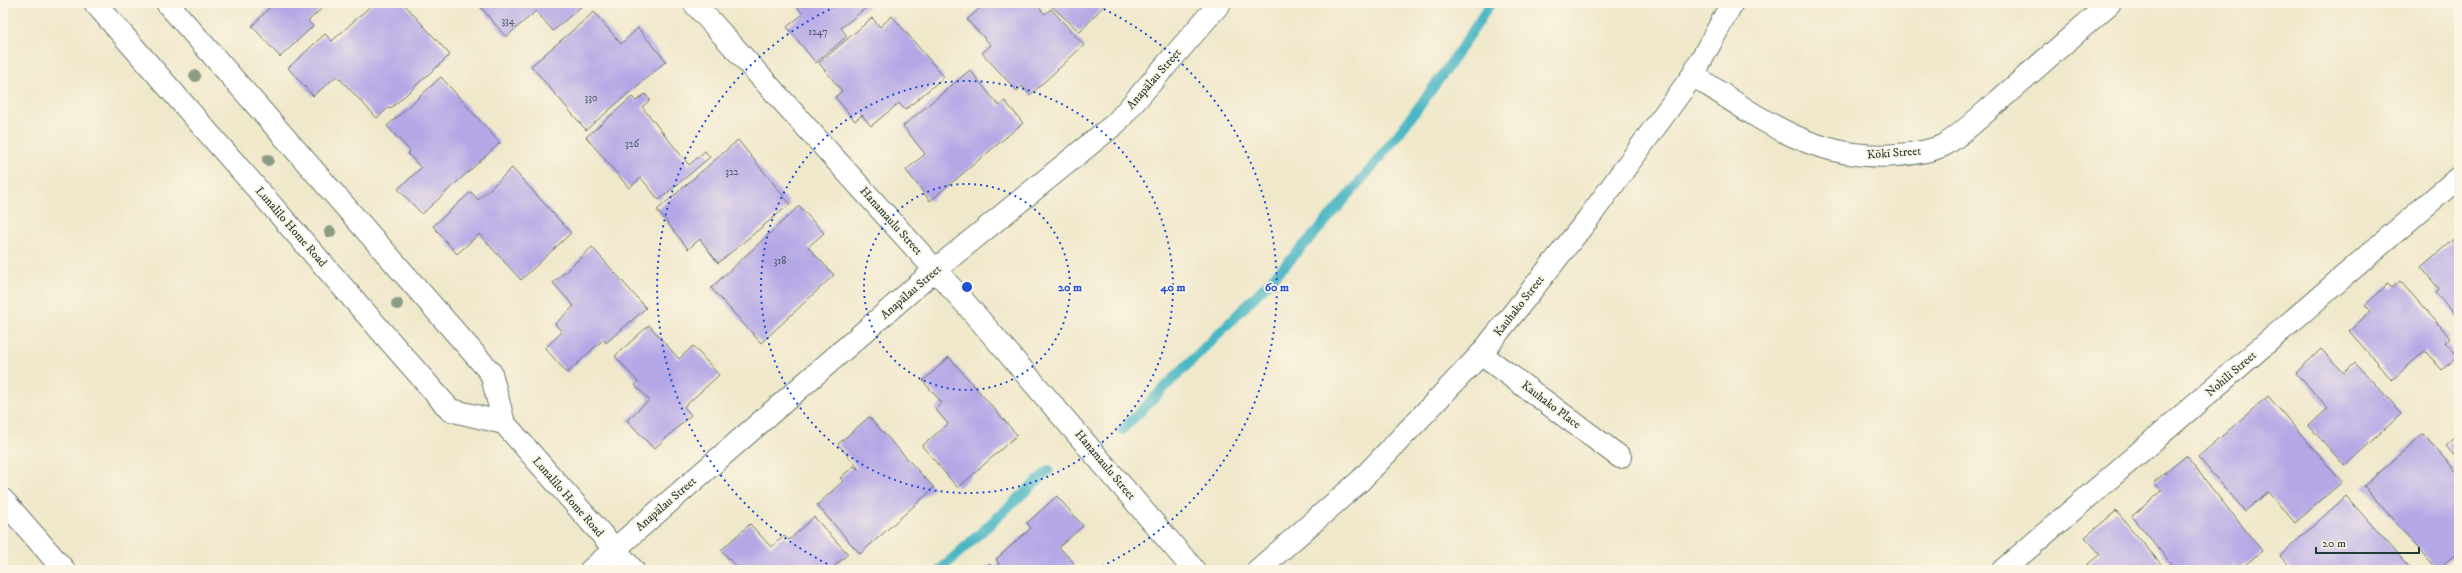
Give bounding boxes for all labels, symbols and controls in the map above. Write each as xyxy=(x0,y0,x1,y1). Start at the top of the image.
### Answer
house number: 334 xyxy=(501,15,515,27)
house number: 1247 xyxy=(808,26,828,38)
street label: Anapālau Street xyxy=(1124,45,1185,112)
house number: 330 xyxy=(585,92,597,104)
house number: 326 xyxy=(625,138,640,150)
street label: Kōkī Street xyxy=(1866,144,1922,162)
house number: 322 xyxy=(725,166,739,178)
street label: Lunalilo Home Road xyxy=(252,184,330,270)
street label: Hanamaulu Street xyxy=(856,184,926,258)
house number: 318 xyxy=(774,255,786,267)
street label: Anapālau Street xyxy=(878,261,945,322)
street label: Kauhako Street xyxy=(1491,272,1548,340)
centre of rings xyxy=(960,280,974,294)
text: 20 m xyxy=(1058,280,1082,295)
text: 40 m xyxy=(1160,280,1185,295)
text: 60 m xyxy=(1265,280,1289,295)
street label: Nohili Street xyxy=(2203,348,2260,400)
street label: Kauhako Place xyxy=(1518,378,1584,432)
street label: Hanamaulu Street xyxy=(1071,427,1139,503)
street label: Lunalilo Home Road xyxy=(529,454,607,540)
street label: Anapālau Street xyxy=(633,473,700,534)
scale bar xyxy=(2316,529,2419,555)
text: 20 m xyxy=(2322,536,2346,551)

